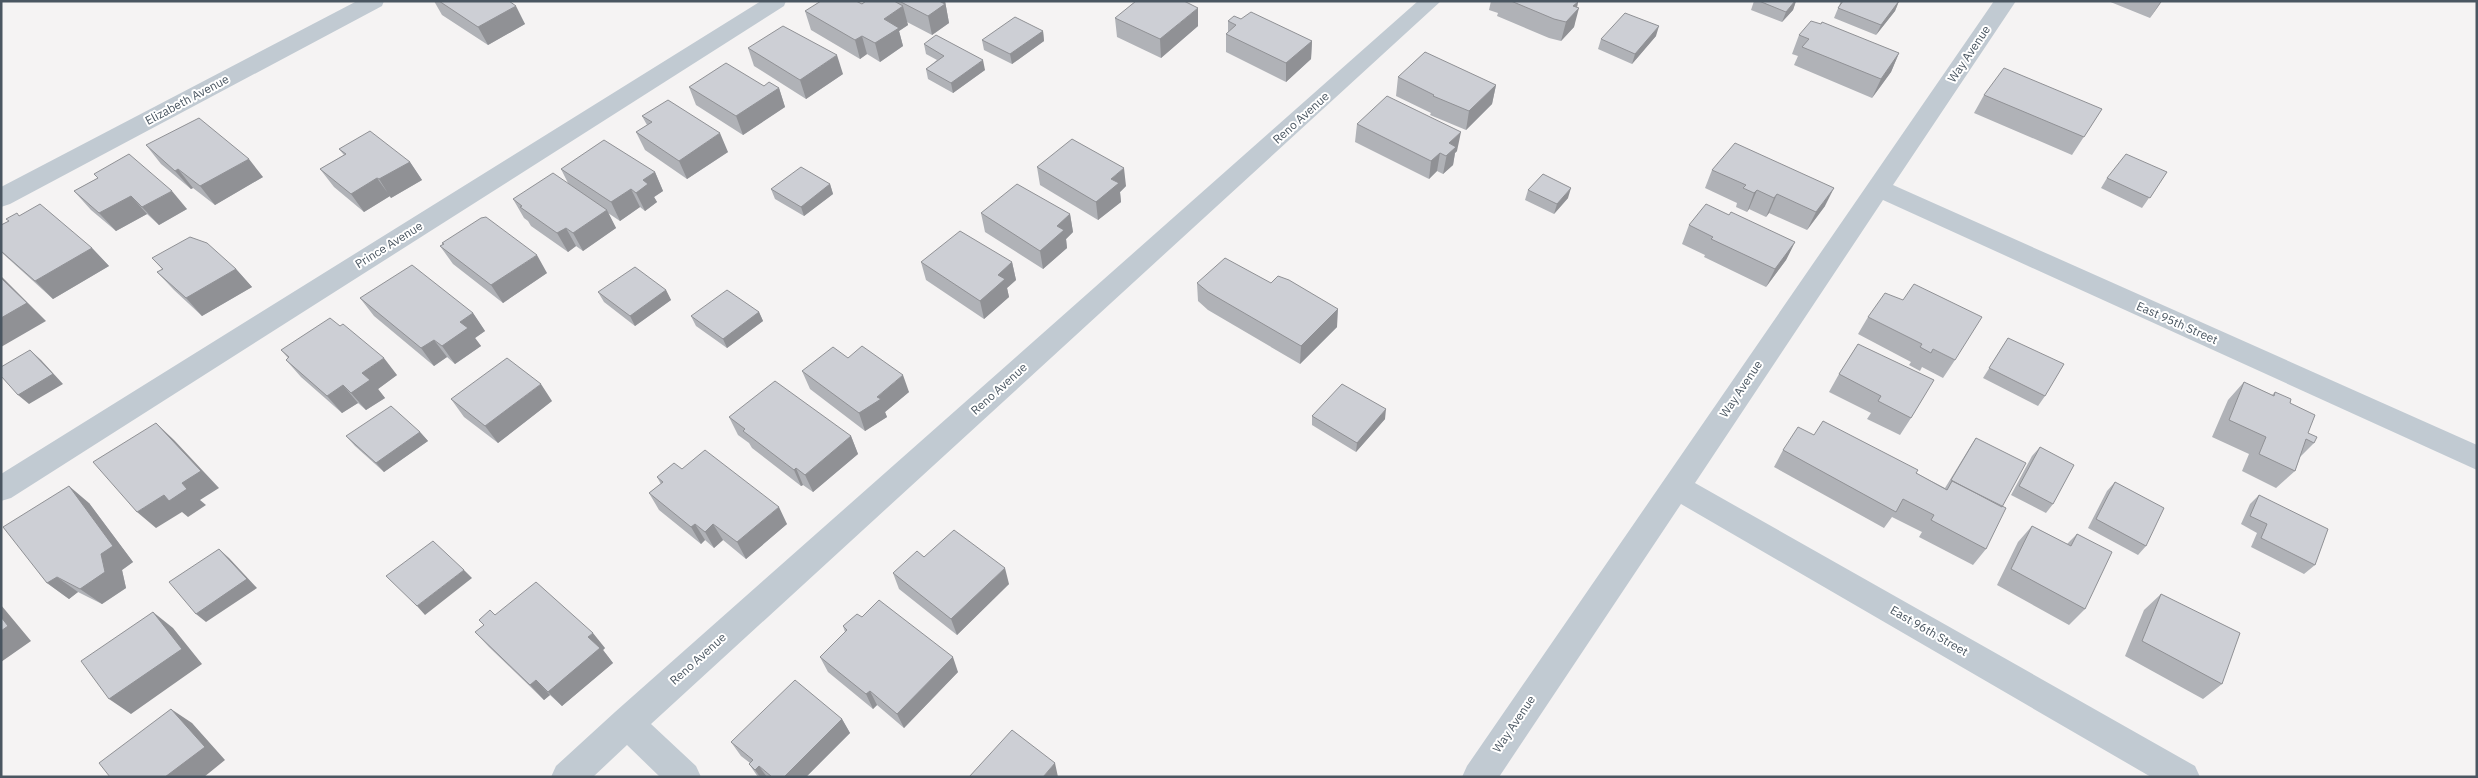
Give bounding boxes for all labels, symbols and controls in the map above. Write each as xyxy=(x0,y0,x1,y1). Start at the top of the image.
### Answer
street label: Way Avenue xyxy=(1944,22,1993,85)
street label: Elizabeth Avenue xyxy=(142,71,232,128)
street label: Reno Avenue xyxy=(1269,88,1332,147)
street label: Prince Avenue xyxy=(352,218,426,271)
street label: East 95th Street xyxy=(2134,298,2220,347)
street label: Way Avenue xyxy=(1716,357,1765,420)
street label: Reno Avenue xyxy=(967,359,1030,418)
street label: East 96th Street xyxy=(1888,602,1971,659)
street label: Reno Avenue xyxy=(666,629,729,688)
street label: Way Avenue xyxy=(1489,692,1538,755)

